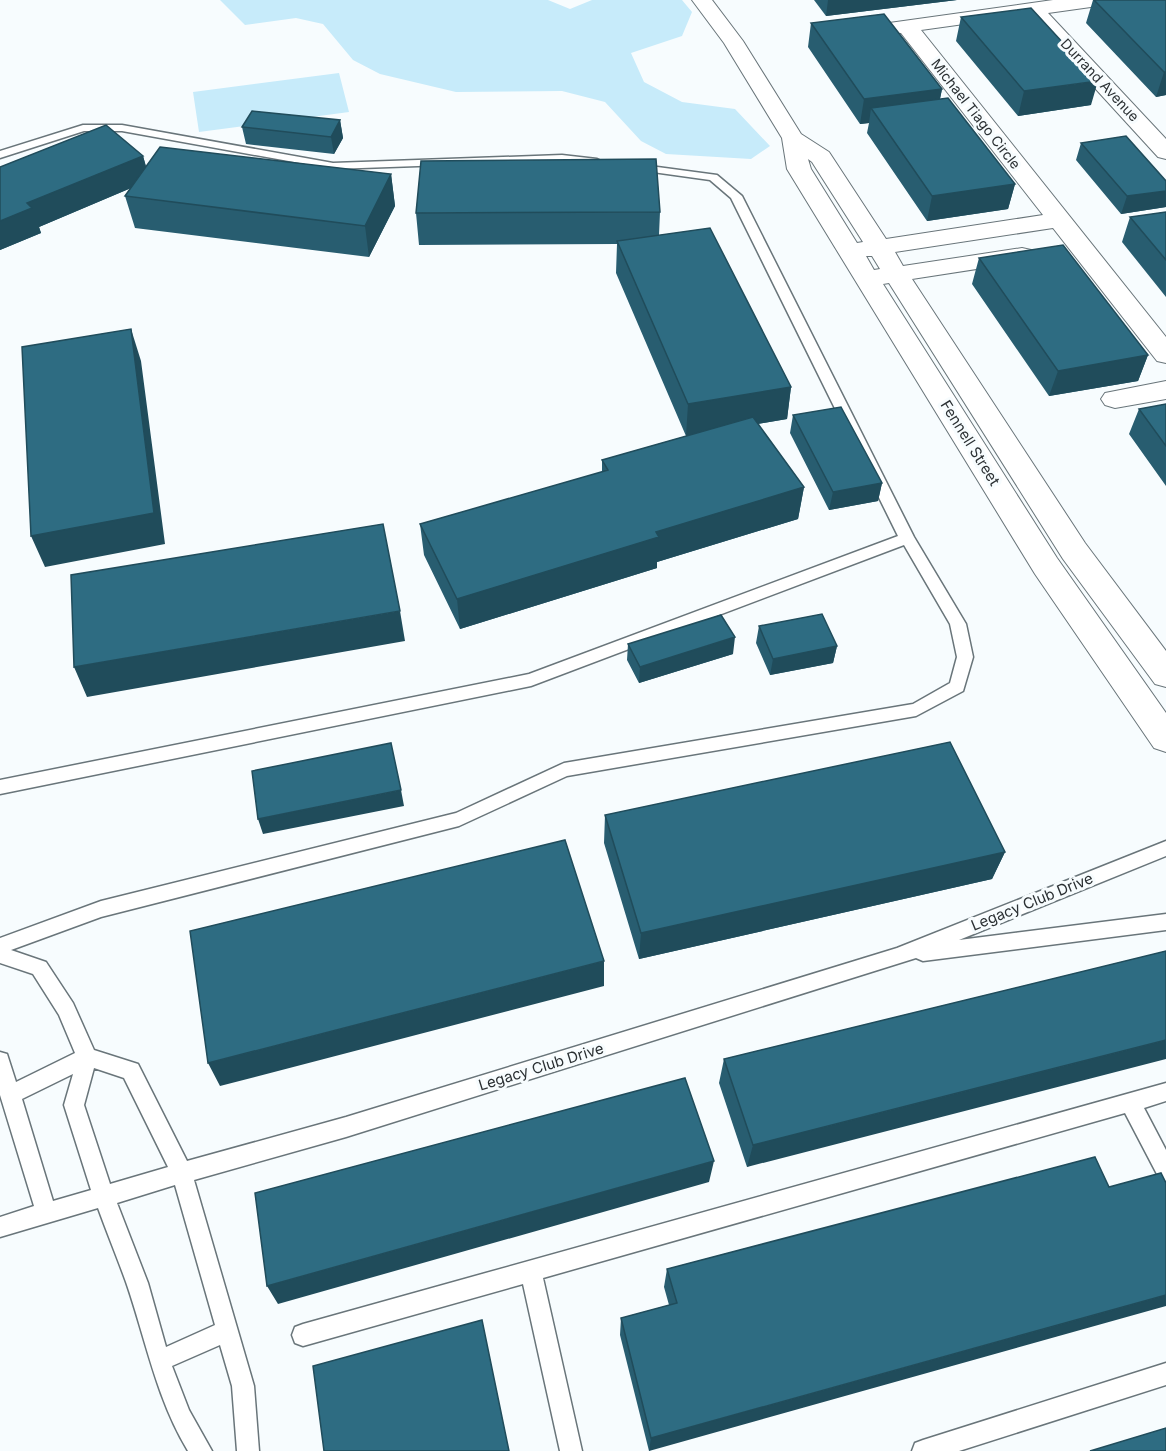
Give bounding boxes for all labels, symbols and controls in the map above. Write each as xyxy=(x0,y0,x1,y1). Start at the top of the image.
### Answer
street label: Durrand Avenue xyxy=(1058,35,1143,125)
street label: Michael Tiago Circle xyxy=(928,55,1025,172)
street label: Fennell Street xyxy=(937,396,1004,489)
street label: Legacy Club Drive xyxy=(968,868,1096,935)
street label: Legacy Club Drive xyxy=(476,1038,606,1095)

